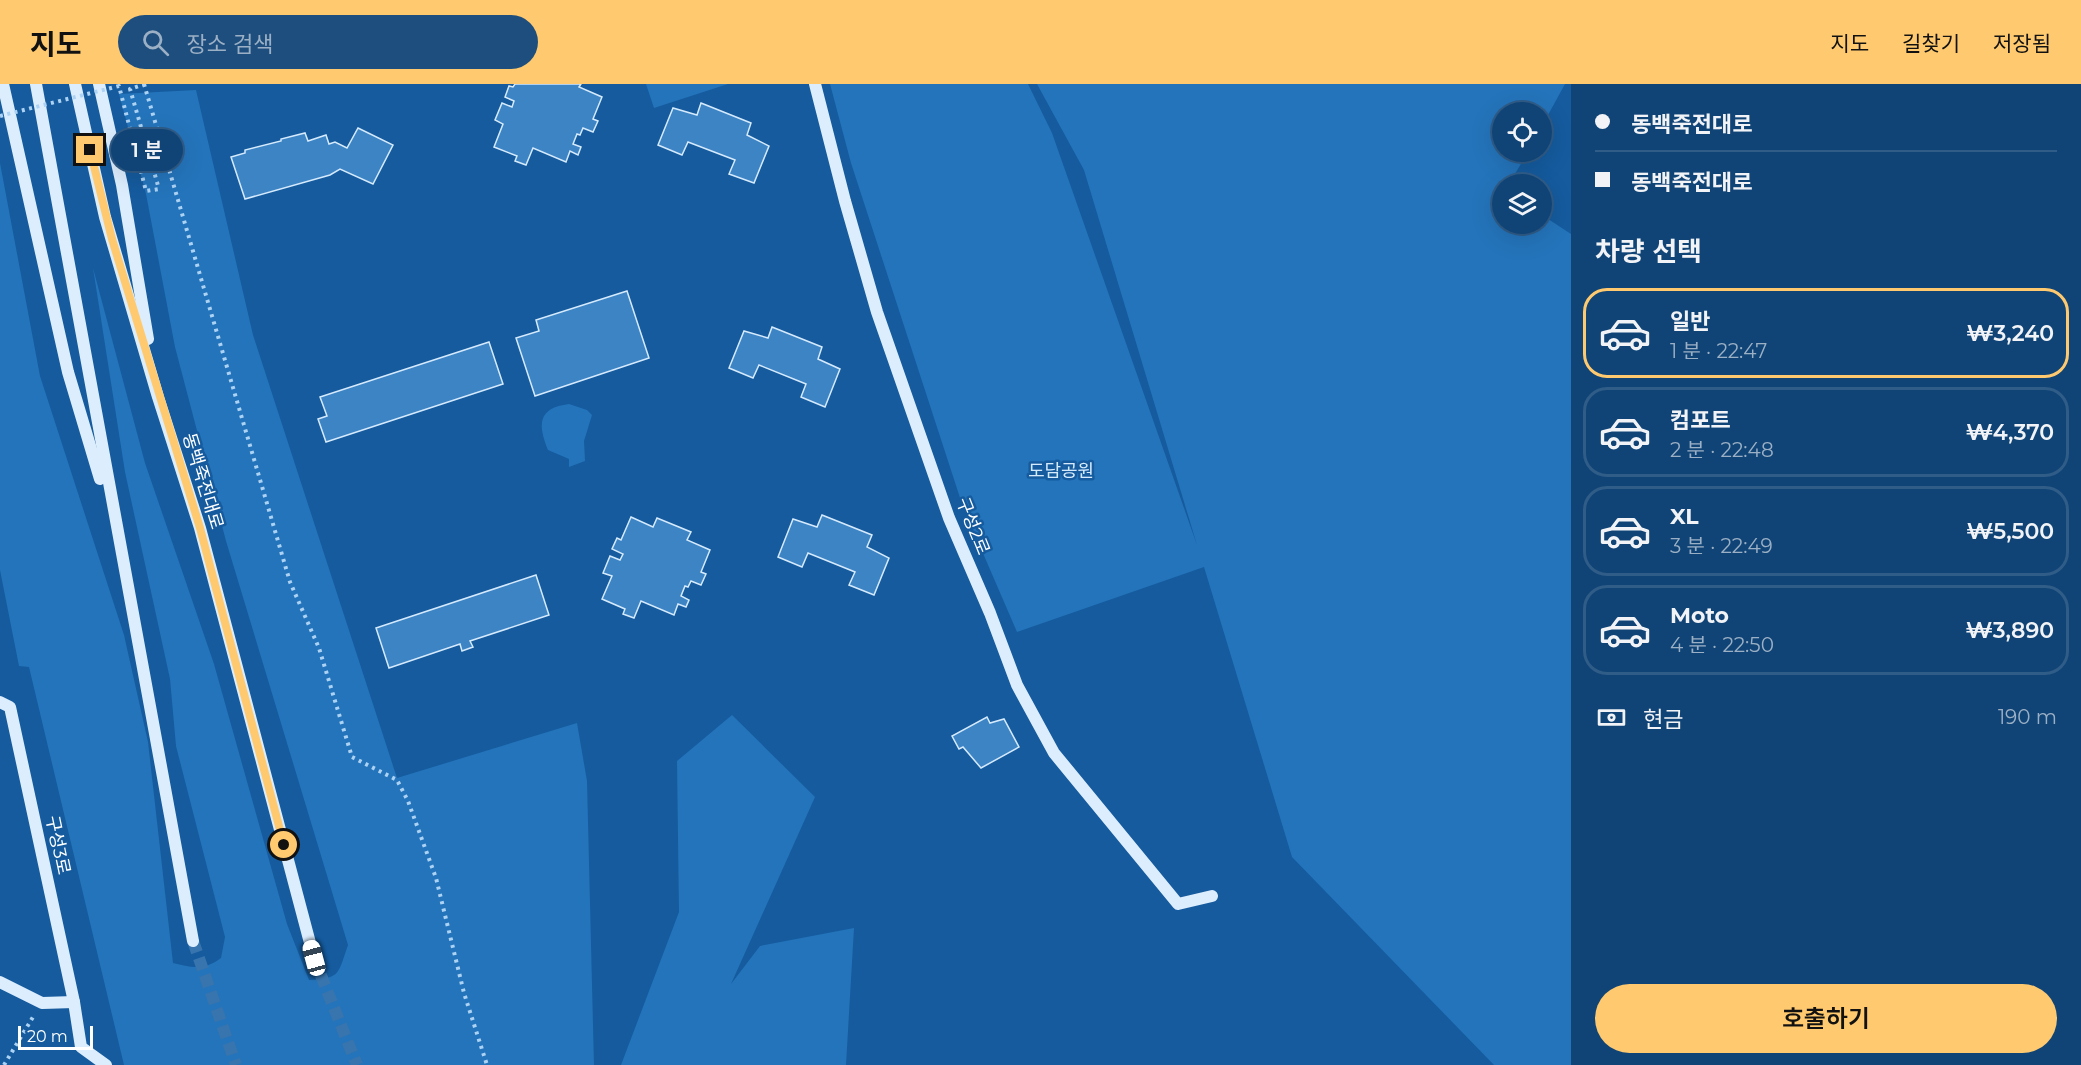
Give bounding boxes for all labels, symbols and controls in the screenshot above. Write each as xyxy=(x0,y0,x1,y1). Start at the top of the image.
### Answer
search box xyxy=(118,15,538,69)
icon: search xyxy=(139,26,172,59)
text: 지도 xyxy=(30,27,82,61)
text: 장소 검색 xyxy=(187,31,273,58)
text: 지도 xyxy=(1830,31,1869,56)
text: 길찾기 xyxy=(1902,31,1960,56)
text: 저장됨 xyxy=(1993,31,2051,56)
map controls xyxy=(1492,102,1552,234)
button: locate xyxy=(1492,102,1552,162)
text: 동백죽전대로 xyxy=(1631,111,1752,138)
callout: 1 분 xyxy=(111,129,183,171)
route end xyxy=(76,136,103,163)
text: 1 분 xyxy=(131,138,163,162)
text: 동백죽전대로 xyxy=(1631,169,1752,196)
button: layers xyxy=(1492,174,1552,234)
text: 차량 선택 xyxy=(1595,235,1702,268)
icon: car xyxy=(1598,306,1652,360)
text: 일반 xyxy=(1670,308,1710,335)
text: ₩3,240 xyxy=(1967,320,2054,347)
text: 1 분 · 22:47 xyxy=(1670,339,1767,363)
icon: car xyxy=(1598,405,1652,459)
text: 컴포트 xyxy=(1670,407,1731,434)
text: ₩4,370 xyxy=(1966,419,2054,446)
street label: 동백죽전대로 xyxy=(178,430,228,532)
text: 2 분 · 22:48 xyxy=(1670,438,1774,462)
park label: 도담공원 xyxy=(1028,460,1094,482)
street label: 구성2로 xyxy=(952,494,994,558)
text: XL xyxy=(1670,503,1699,530)
icon: car xyxy=(1598,504,1652,558)
text: ₩5,500 xyxy=(1967,518,2054,545)
text: 3 분 · 22:49 xyxy=(1670,534,1773,558)
text: Moto xyxy=(1670,602,1729,629)
icon: car xyxy=(1598,603,1652,657)
text: ₩3,890 xyxy=(1966,617,2054,644)
text: 4 분 · 22:50 xyxy=(1670,633,1774,657)
icon: cash xyxy=(1595,701,1628,734)
text: 190 m xyxy=(1998,705,2057,729)
text: 현금 xyxy=(1643,706,1683,733)
street label: 구성3로 xyxy=(41,813,75,877)
route start xyxy=(270,831,297,858)
car xyxy=(301,938,327,978)
button: 호출하기 xyxy=(1595,984,2057,1053)
scale bar xyxy=(18,1023,93,1050)
text: 20 m xyxy=(27,1027,68,1046)

